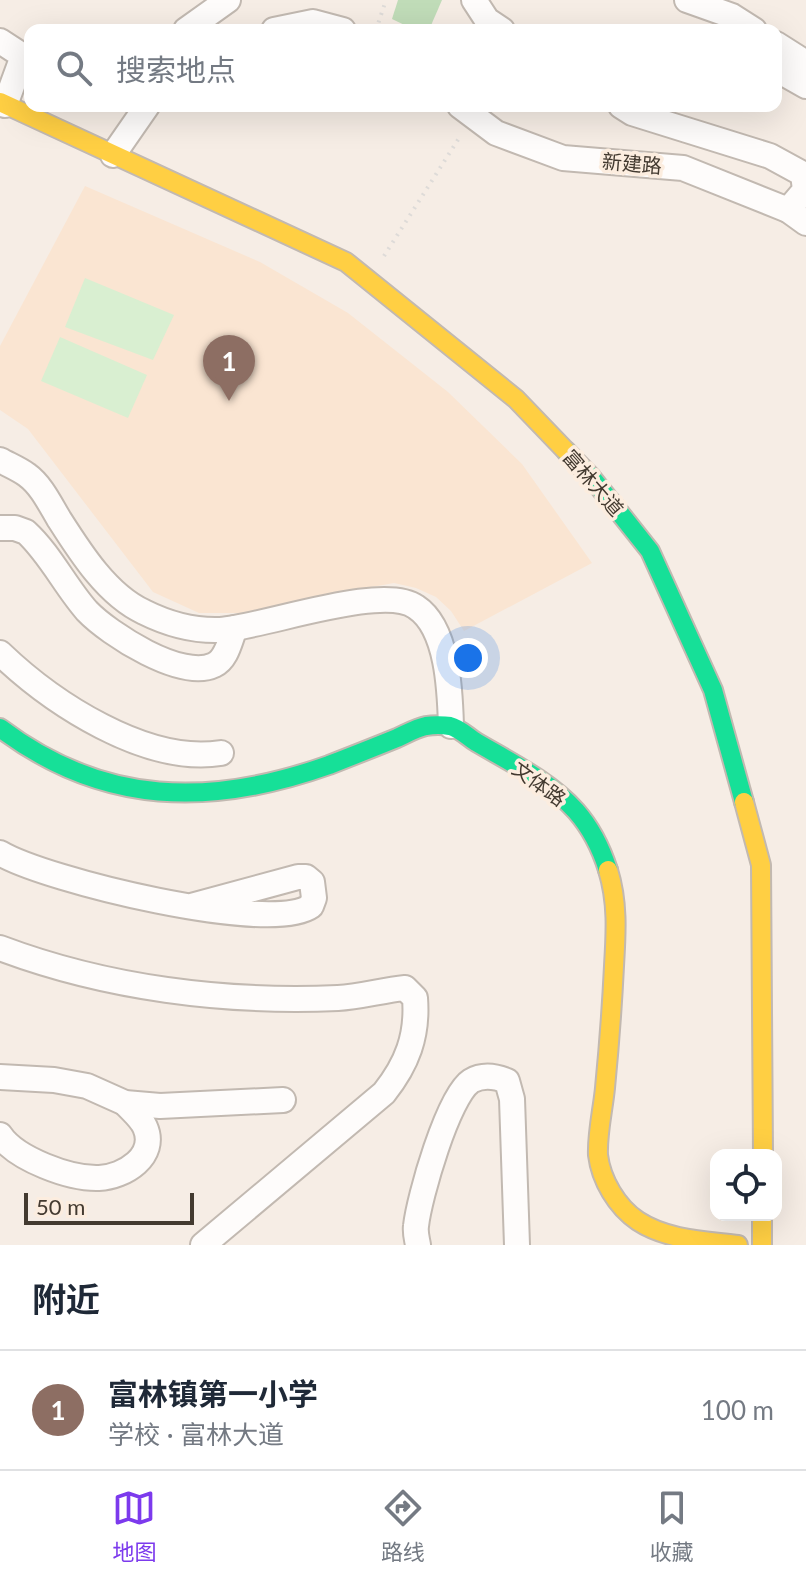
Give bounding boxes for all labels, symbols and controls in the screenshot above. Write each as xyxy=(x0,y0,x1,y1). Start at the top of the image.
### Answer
search box xyxy=(24,24,782,112)
icon: search xyxy=(52,46,96,90)
text: 搜索地点 xyxy=(116,51,236,87)
street label: 新建路 xyxy=(601,148,663,178)
pin: 1 xyxy=(203,335,255,401)
street label: 富林大道 xyxy=(558,444,629,520)
your location xyxy=(448,638,488,678)
street label: 文体路 xyxy=(508,756,571,811)
map controls xyxy=(710,1149,782,1221)
button: locate xyxy=(710,1149,782,1221)
scale bar xyxy=(24,1189,194,1225)
text: 50 m xyxy=(36,1193,85,1220)
text: 附近 xyxy=(32,1278,100,1319)
text: 富林镇第一小学 xyxy=(108,1375,318,1411)
text: 1 xyxy=(50,1394,66,1426)
text: 100 m xyxy=(701,1394,774,1426)
text: 学校 · 富林大道 xyxy=(108,1418,284,1450)
tab: 地图 xyxy=(112,1486,156,1566)
tab: 路线 xyxy=(381,1486,425,1566)
tab: 收藏 xyxy=(650,1486,694,1566)

